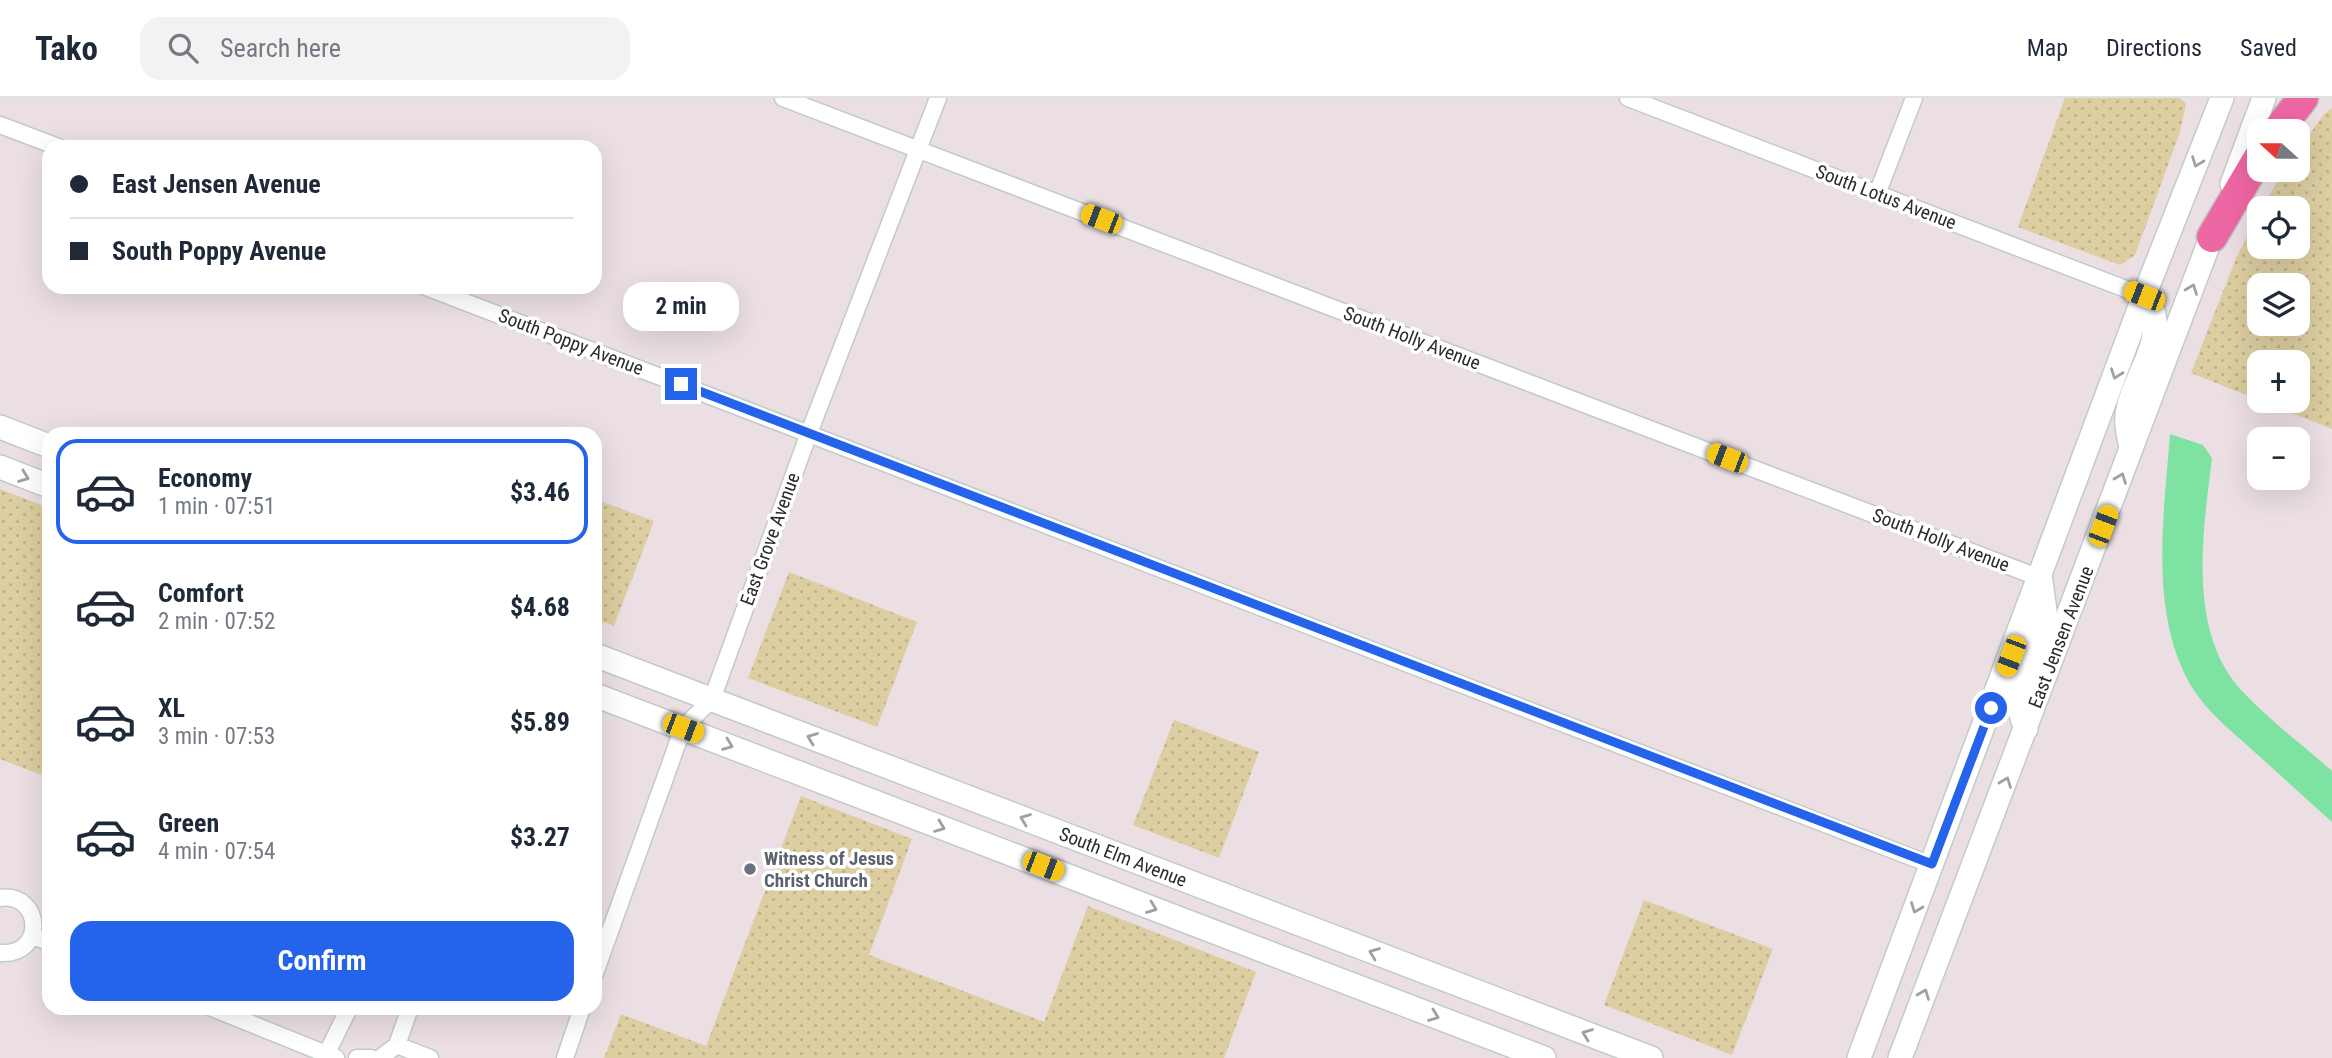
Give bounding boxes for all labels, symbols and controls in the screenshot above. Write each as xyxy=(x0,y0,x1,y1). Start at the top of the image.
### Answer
search box xyxy=(140,17,630,80)
text: Tako xyxy=(35,29,98,68)
icon: search xyxy=(164,29,202,67)
text: Search here xyxy=(220,33,341,63)
text: Map xyxy=(2027,34,2068,62)
text: Directions xyxy=(2106,34,2202,62)
text: Saved xyxy=(2240,34,2297,62)
north arrow xyxy=(2247,119,2310,182)
map controls xyxy=(2247,119,2310,490)
one-way arrow xyxy=(2192,155,2206,167)
street label: South Lotus Avenue xyxy=(1812,160,1960,234)
text: East Jensen Avenue xyxy=(112,169,321,199)
button: locate xyxy=(2247,196,2310,259)
car xyxy=(1078,202,1125,236)
text: South Poppy Avenue xyxy=(112,236,326,266)
button: layers xyxy=(2247,273,2310,336)
car xyxy=(2121,279,2168,313)
callout: 2 min xyxy=(623,282,739,331)
one-way arrow xyxy=(2184,283,2198,295)
text: 2 min xyxy=(655,293,707,320)
street label: South Holly Avenue xyxy=(1340,301,1484,375)
street label: South Poppy Avenue xyxy=(495,304,647,380)
button: + xyxy=(2247,350,2310,413)
one-way arrow xyxy=(2110,367,2124,379)
route end xyxy=(665,368,697,400)
button: − xyxy=(2247,427,2310,490)
car xyxy=(1704,441,1751,475)
icon: car xyxy=(74,460,137,523)
text: Economy xyxy=(158,463,252,493)
one-way arrow xyxy=(18,468,30,482)
street label: East Grove Avenue xyxy=(735,469,805,608)
one-way arrow xyxy=(2113,472,2127,484)
text: $3.46 xyxy=(510,477,570,507)
text: 1 min · 07:51 xyxy=(158,493,275,520)
street label: South Holly Avenue xyxy=(1869,503,2013,577)
car xyxy=(2086,503,2121,549)
street label: East Jensen Avenue xyxy=(2023,563,2099,711)
icon: car xyxy=(74,575,137,638)
text: Comfort xyxy=(158,578,244,608)
text: $4.68 xyxy=(510,592,570,622)
text: 2 min · 07:52 xyxy=(158,608,275,635)
car xyxy=(1994,633,2029,679)
icon: car xyxy=(74,690,137,753)
route start xyxy=(1975,692,2007,724)
text: XL xyxy=(158,693,185,723)
text: $5.89 xyxy=(510,707,570,737)
car xyxy=(660,711,707,745)
text: 3 min · 07:53 xyxy=(158,723,275,750)
one-way arrow xyxy=(807,732,819,746)
one-way arrow xyxy=(721,737,733,751)
one-way arrow xyxy=(1997,776,2011,788)
icon: car xyxy=(74,805,137,868)
text: Green xyxy=(158,808,219,838)
one-way arrow xyxy=(1019,814,1031,828)
one-way arrow xyxy=(933,818,945,832)
text: $3.27 xyxy=(510,822,570,852)
street label: South Elm Avenue xyxy=(1056,822,1190,892)
text: 4 min · 07:54 xyxy=(158,838,275,865)
place label: Witness of Jesus Christ Church xyxy=(764,847,894,892)
car xyxy=(1020,849,1067,883)
marker: Witness of Jesus Christ Church xyxy=(742,861,758,877)
one-way arrow xyxy=(1146,900,1158,914)
one-way arrow xyxy=(1910,902,1924,914)
button: Confirm xyxy=(70,921,574,1001)
one-way arrow xyxy=(1369,948,1381,962)
one-way arrow xyxy=(1916,989,1930,1001)
one-way arrow xyxy=(1427,1008,1439,1022)
one-way arrow xyxy=(1582,1028,1594,1042)

